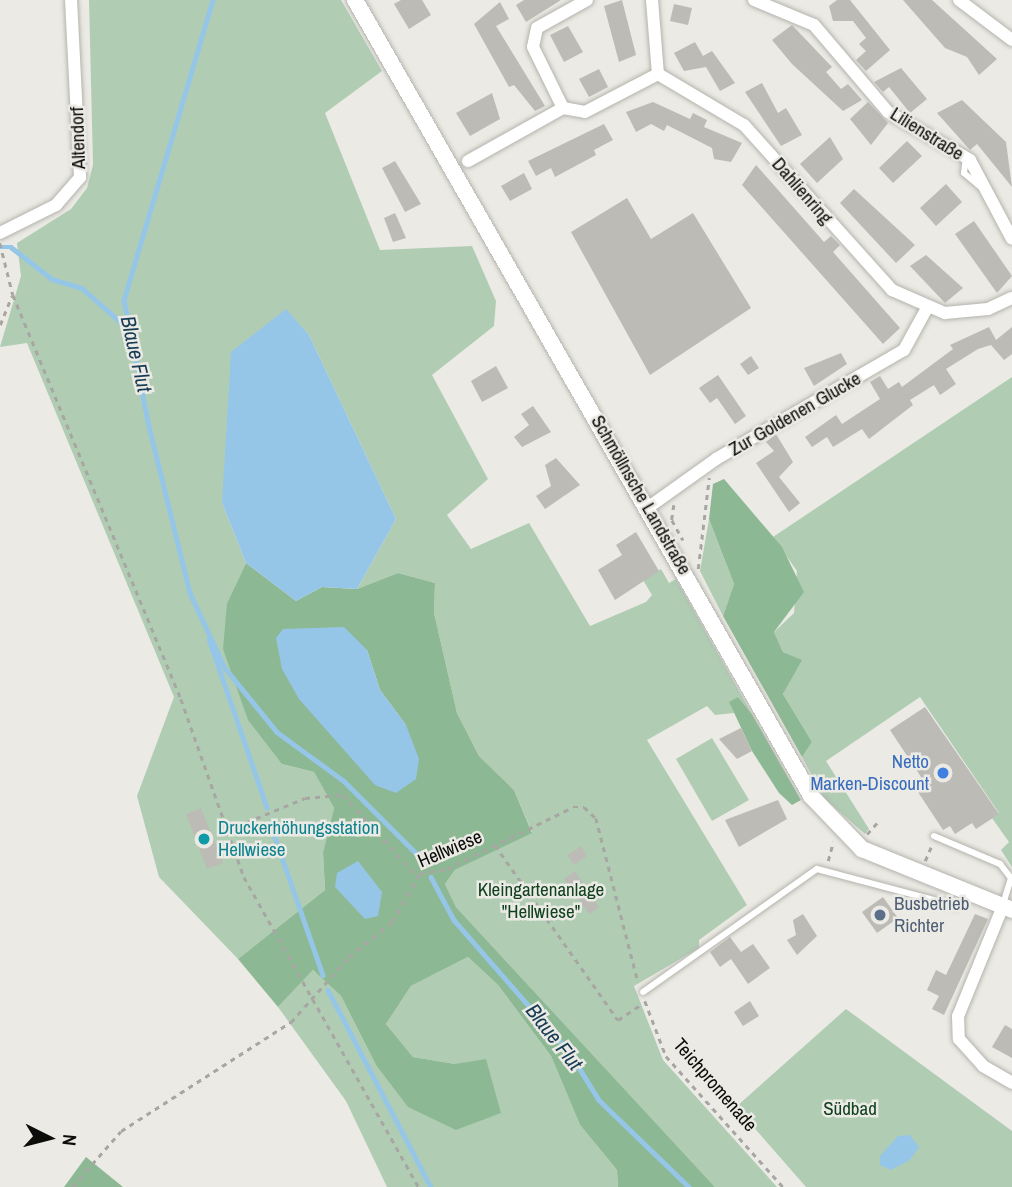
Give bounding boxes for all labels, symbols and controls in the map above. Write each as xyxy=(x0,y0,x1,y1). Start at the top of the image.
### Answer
street label: Lilienstraße xyxy=(886,103,968,165)
street label: Altendorf xyxy=(66,106,90,170)
street label: Dahlienring xyxy=(767,153,837,229)
water label: Blaue Flut xyxy=(115,313,157,395)
street label: Zur Goldenen Glucke xyxy=(725,367,865,461)
street label: Schmöllnsche Landstraße xyxy=(586,411,696,579)
place label: Netto Marken-Discount xyxy=(810,751,929,795)
marker: Netto Marken-Discount xyxy=(935,765,951,781)
place label: Druckerhöhungsstation Hellwiese xyxy=(218,817,379,861)
street label: Hellwiese xyxy=(414,825,486,873)
marker: Druckerhöhungsstation Hellwiese xyxy=(196,831,212,847)
park label: Kleingartenanlage "Hellwiese" xyxy=(478,879,604,923)
place label: Busbetrieb Richter xyxy=(894,893,969,937)
marker: Busbetrieb Richter xyxy=(872,907,888,923)
water label: Blaue Flut xyxy=(520,999,588,1075)
street label: Teichpromenade xyxy=(668,1034,762,1136)
park label: Südbad xyxy=(823,1098,877,1120)
north arrow xyxy=(14,1103,84,1173)
text: N xyxy=(56,1133,83,1147)

